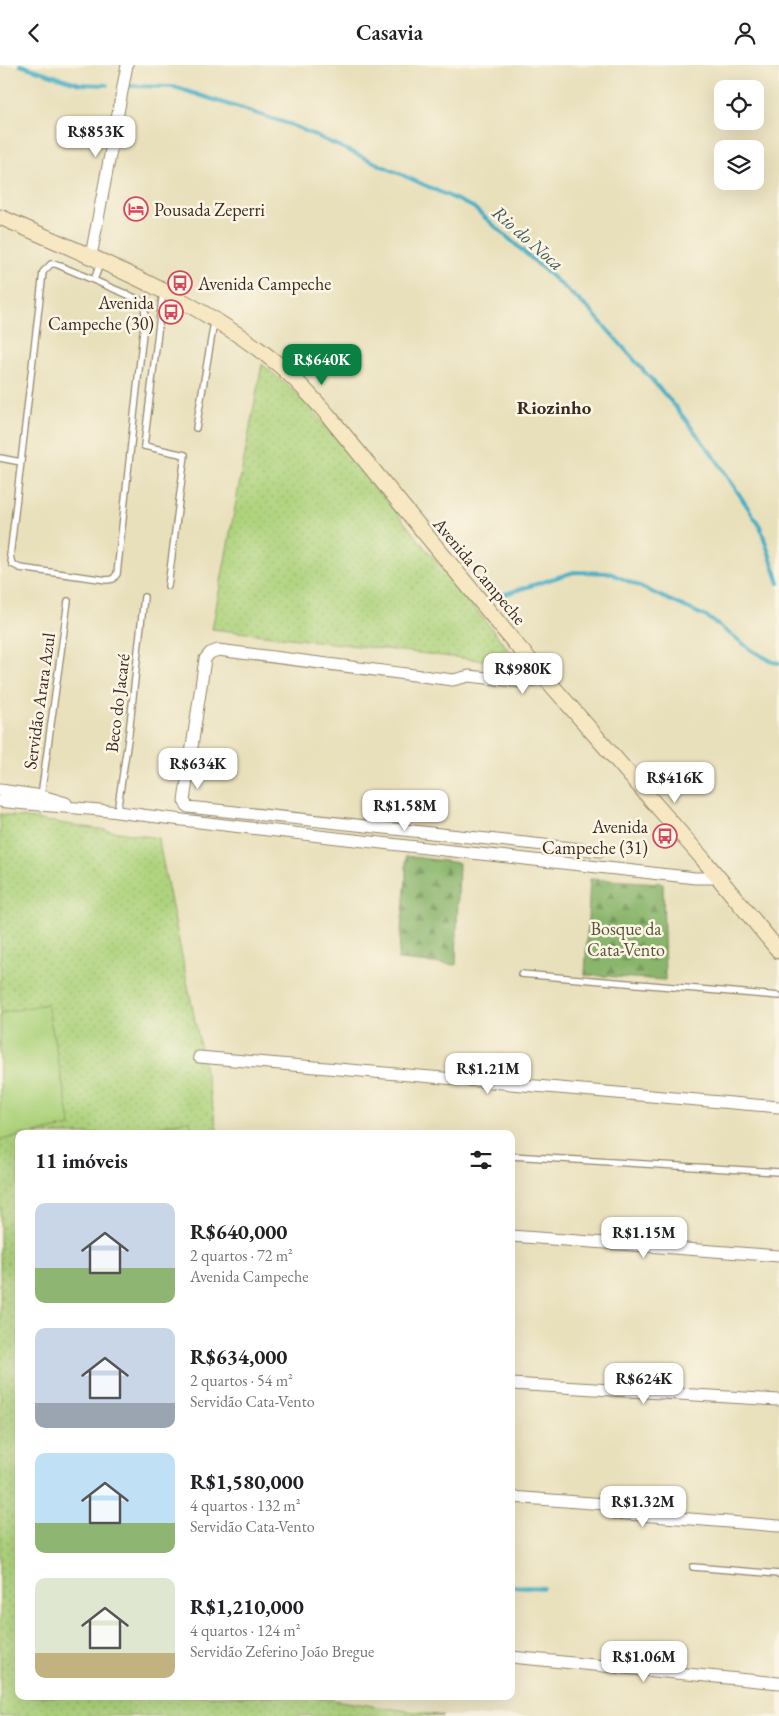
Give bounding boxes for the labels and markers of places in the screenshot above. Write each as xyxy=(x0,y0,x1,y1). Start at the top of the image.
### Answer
pin: R$853K xyxy=(55,116,137,158)
hotel icon: Pousada Zeperri xyxy=(123,196,149,222)
place label: Pousada Zeperri xyxy=(154,198,266,221)
bus stop icon: Avenida Campeche xyxy=(167,270,193,296)
place label: Avenida Campeche xyxy=(197,272,331,295)
place label: Avenida Campeche (30) xyxy=(48,291,155,335)
bus stop icon: Avenida Campeche (30) xyxy=(158,299,184,325)
pin: R$640K xyxy=(281,343,363,386)
pin: R$980K xyxy=(482,653,564,695)
pin: R$634K xyxy=(157,747,239,790)
pin: R$416K xyxy=(634,761,716,804)
pin: R$1.58M xyxy=(359,789,451,832)
place label: Avenida Campeche (31) xyxy=(542,815,649,859)
bus stop icon: Avenida Campeche (31) xyxy=(652,823,678,849)
pin: R$1.21M xyxy=(442,1053,534,1095)
pin: R$1.15M xyxy=(598,1217,690,1259)
pin: R$624K xyxy=(603,1363,685,1405)
pin: R$1.32M xyxy=(597,1485,689,1528)
pin: R$1.06M xyxy=(598,1641,690,1683)

